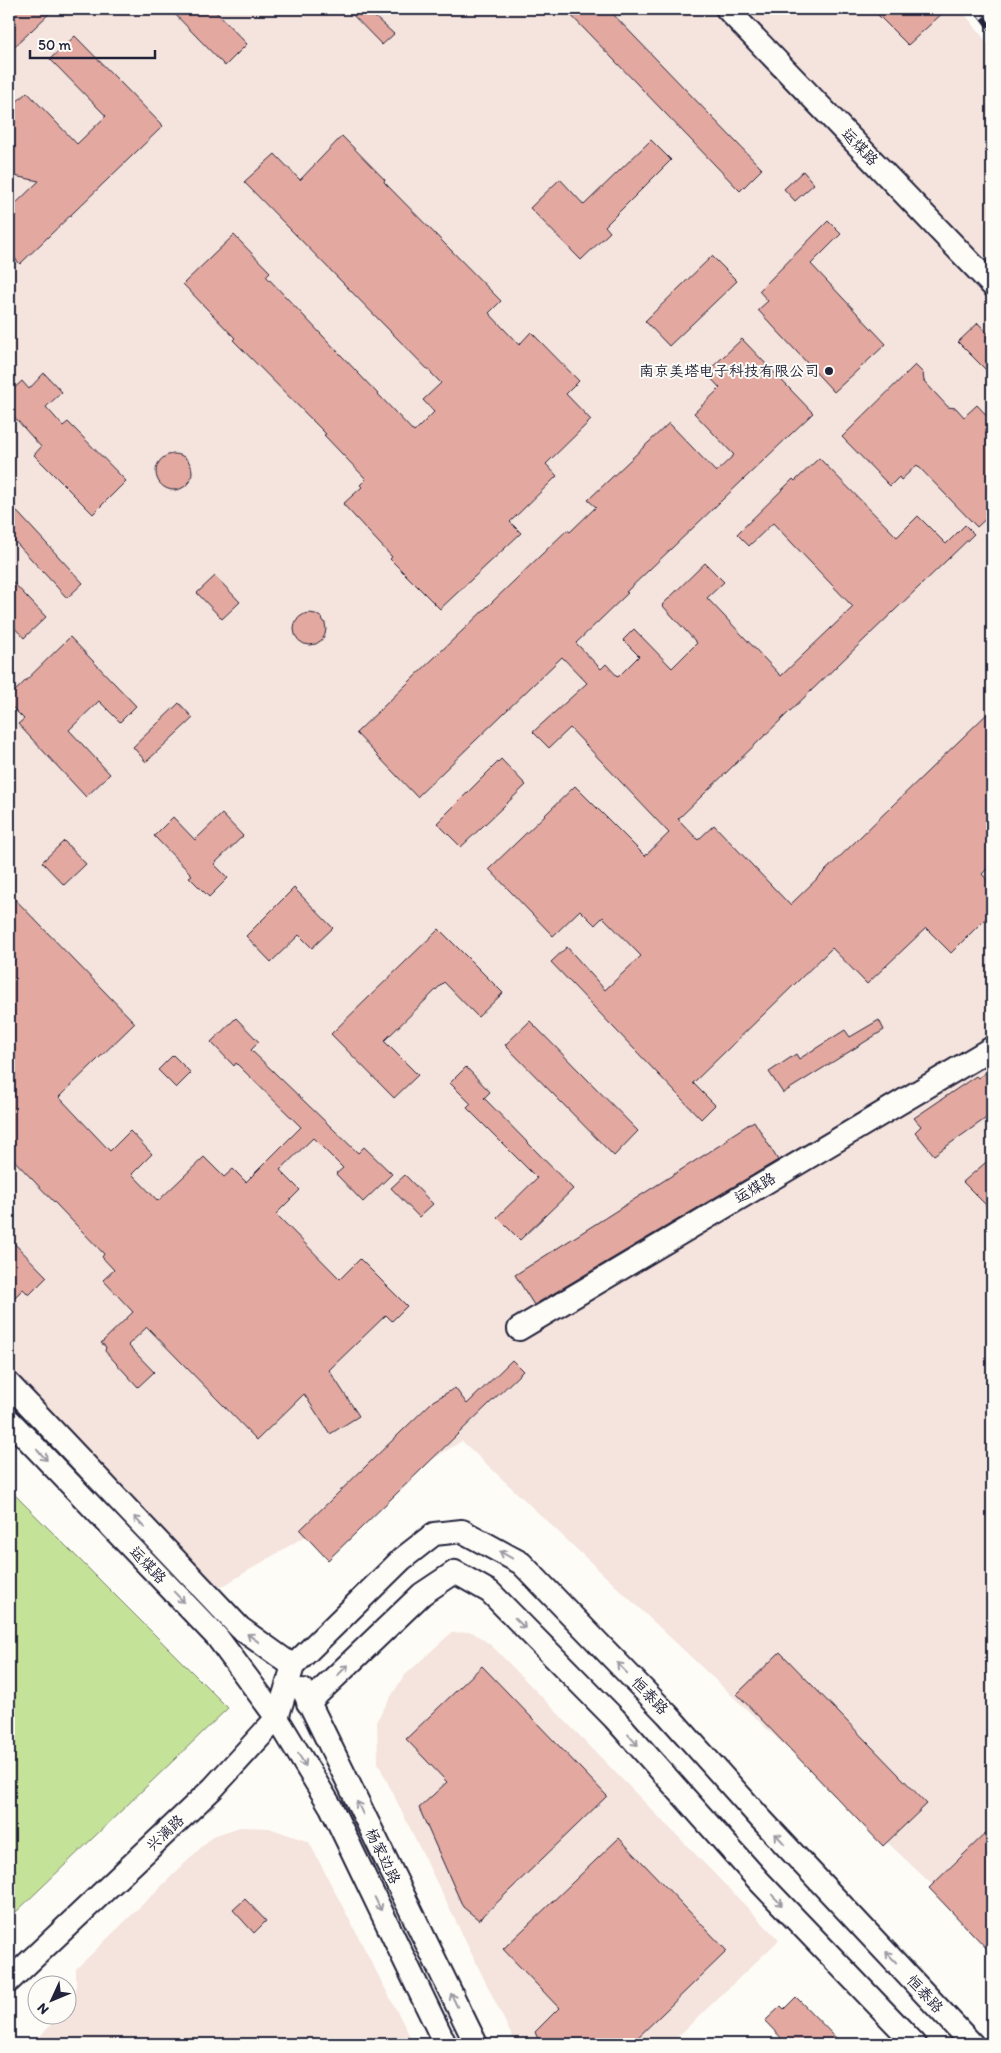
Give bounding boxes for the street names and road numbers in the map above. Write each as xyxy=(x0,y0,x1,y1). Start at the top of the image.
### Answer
street label: 运煤路 xyxy=(838,125,882,169)
street label: 运煤路 xyxy=(731,1169,779,1207)
street label: 运煤路 xyxy=(126,1543,170,1587)
street label: 恒泰路 xyxy=(628,1674,672,1718)
street label: 兴漓路 xyxy=(142,1811,188,1855)
street label: 杨家边路 xyxy=(362,1825,404,1887)
street label: 恒泰路 xyxy=(903,1971,947,2017)

